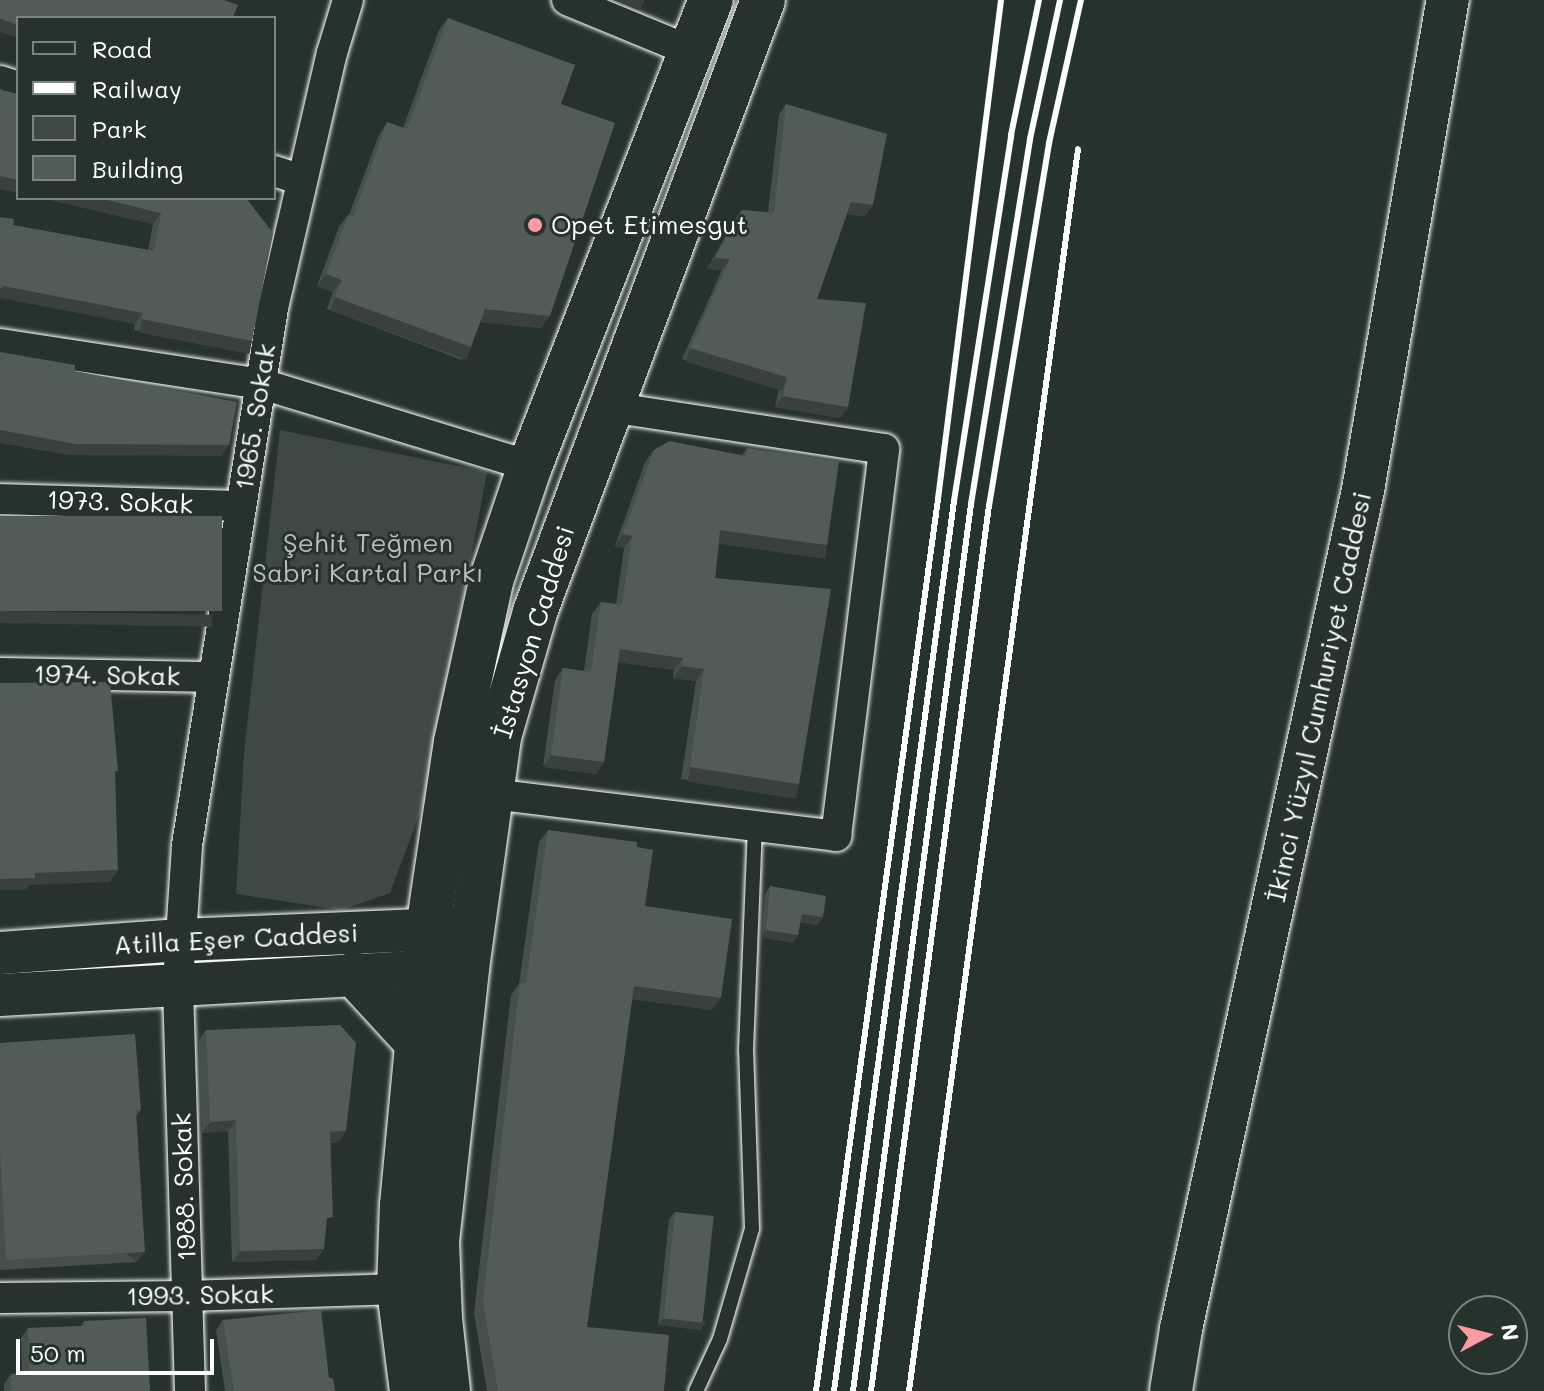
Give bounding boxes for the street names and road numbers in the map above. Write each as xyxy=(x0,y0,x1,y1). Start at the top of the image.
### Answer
street label: 1965. Sokak xyxy=(228,342,282,492)
street label: 1973. Sokak xyxy=(46,484,194,520)
street label: İkinci Yüzyıl Cumhuriyet Caddesi xyxy=(1260,489,1378,905)
street label: İstasyon Caddesi xyxy=(487,522,581,742)
street label: 1974. Sokak xyxy=(33,658,181,692)
street label: Atilla Eşer Caddesi xyxy=(113,917,359,961)
street label: 1988. Sokak xyxy=(166,1112,202,1262)
street label: 1993. Sokak xyxy=(126,1278,274,1312)

